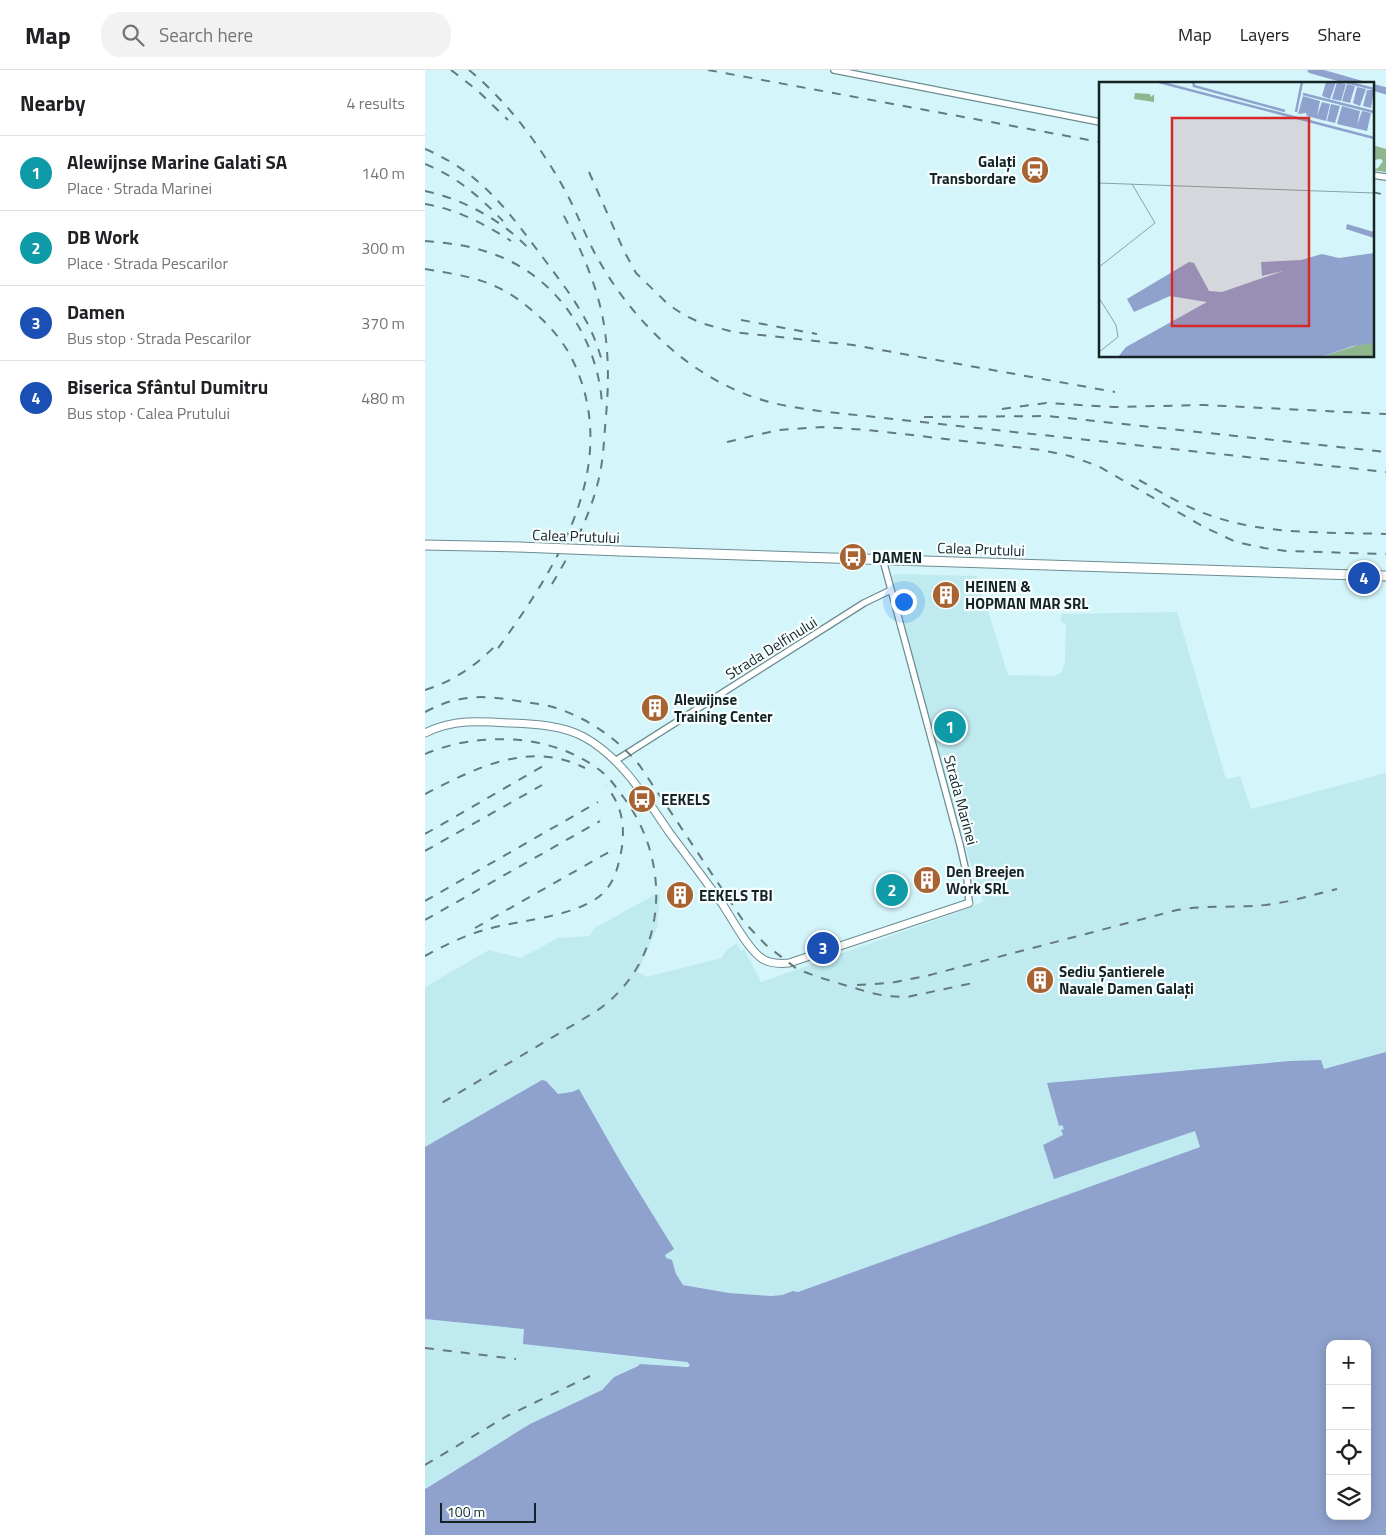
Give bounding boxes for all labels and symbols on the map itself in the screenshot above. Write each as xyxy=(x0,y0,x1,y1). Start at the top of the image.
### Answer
inset map xyxy=(1099,82,1373,358)
place label: Galați Transbordare xyxy=(929,150,1016,190)
station icon: Galați Transbordare xyxy=(1020,155,1050,185)
street label: Calea Prutului xyxy=(532,523,620,549)
street label: Calea Prutului xyxy=(937,536,1025,562)
bus stop icon: DAMEN xyxy=(838,542,868,572)
place label: DAMEN xyxy=(872,546,922,569)
pin: 4 xyxy=(1348,559,1380,597)
place label: HEINEN & HOPMAN MAR SRL xyxy=(965,575,1088,615)
building icon: HEINEN & HOPMAN MAR SRL xyxy=(931,580,961,610)
your location xyxy=(891,589,917,615)
street label: Strada Delfinului xyxy=(721,611,821,685)
place label: Alewijnse Training Center xyxy=(674,688,773,728)
building icon: Alewijnse Training Center xyxy=(640,693,670,723)
pin: 1 xyxy=(934,708,966,746)
street label: Strada Marinei xyxy=(938,752,984,848)
bus stop icon: EEKELS xyxy=(627,784,657,814)
place label: EEKELS xyxy=(661,788,710,811)
place label: Den Breejen Work SRL xyxy=(946,860,1025,900)
building icon: Den Breejen Work SRL xyxy=(912,865,942,895)
pin: 2 xyxy=(876,871,908,909)
building icon: EEKELS TBI xyxy=(665,880,695,910)
place label: EEKELS TBI xyxy=(699,884,773,907)
pin: 3 xyxy=(807,929,839,967)
place label: Sediu Șantierele Navale Damen Galați xyxy=(1059,960,1194,1000)
building icon: Sediu Șantierele Navale Damen Galați xyxy=(1025,965,1055,995)
scale bar xyxy=(440,1500,536,1523)

